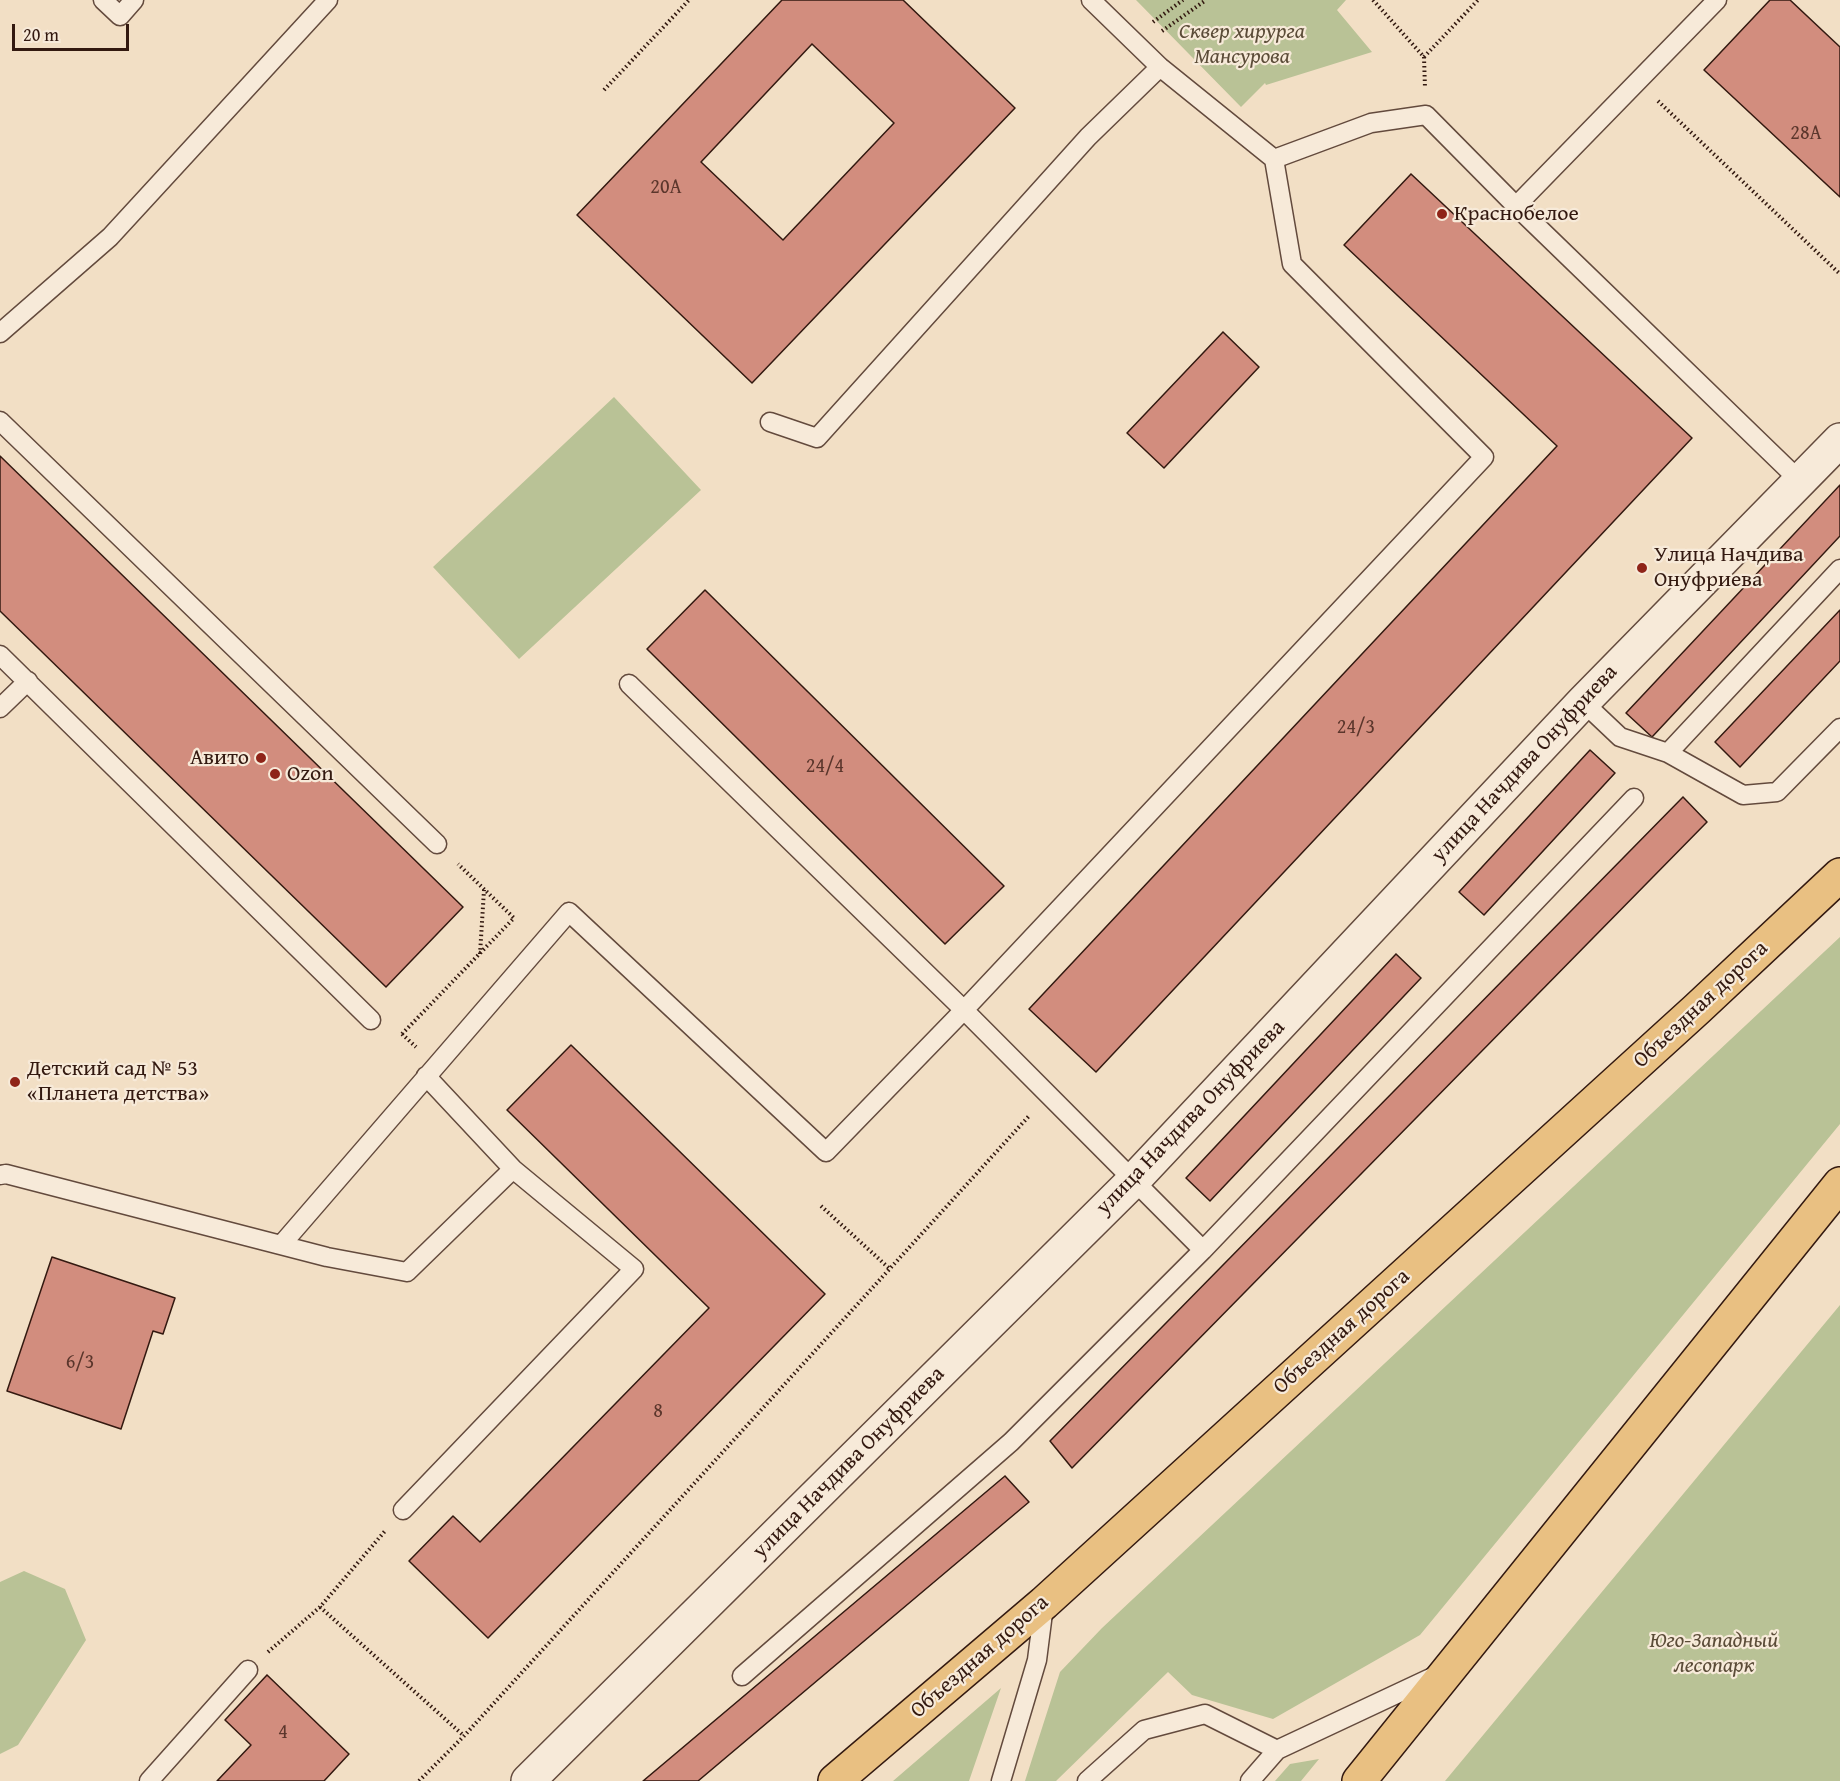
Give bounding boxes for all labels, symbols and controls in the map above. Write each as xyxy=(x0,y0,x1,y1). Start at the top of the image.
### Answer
scale bar xyxy=(15,12,132,50)
park label: Сквер хирурга Мансурова xyxy=(1179,19,1305,70)
text: 20 m xyxy=(23,21,59,48)
house number: 28А xyxy=(1790,122,1822,146)
house number: 20А xyxy=(650,176,682,200)
place label: Краснобелое xyxy=(1454,201,1579,227)
marker: Краснобелое xyxy=(1435,207,1449,221)
place label: Улица Начдива Онуфриева xyxy=(1654,542,1804,594)
marker: Улица Начдива Онуфриева xyxy=(1635,561,1649,575)
street label: улица Начдива Онуфриева xyxy=(1426,660,1624,868)
house number: 24/3 xyxy=(1337,716,1375,740)
place label: Авито xyxy=(190,745,249,771)
marker: Авито xyxy=(254,751,268,765)
house number: 24/4 xyxy=(806,755,844,779)
place label: Ozon xyxy=(287,761,334,787)
marker: Ozon xyxy=(268,767,282,781)
street label: Объездная дорога xyxy=(1628,936,1774,1074)
street label: улица Начдива Онуфриева xyxy=(1091,1015,1291,1221)
place label: Детский сад № 53 «Планета детства» xyxy=(27,1056,209,1108)
marker: Детский сад № 53 «Планета детства» xyxy=(8,1075,22,1089)
street label: Объездная дорога xyxy=(1268,1264,1416,1400)
house number: 6/3 xyxy=(66,1351,94,1375)
street label: улица Начдива Онуфриева xyxy=(747,1361,951,1565)
house number: 8 xyxy=(653,1400,663,1424)
street label: Объездная дорога xyxy=(905,1590,1055,1724)
park label: Юго-Западный лесопарк xyxy=(1650,1628,1778,1680)
house number: 4 xyxy=(278,1721,288,1745)

